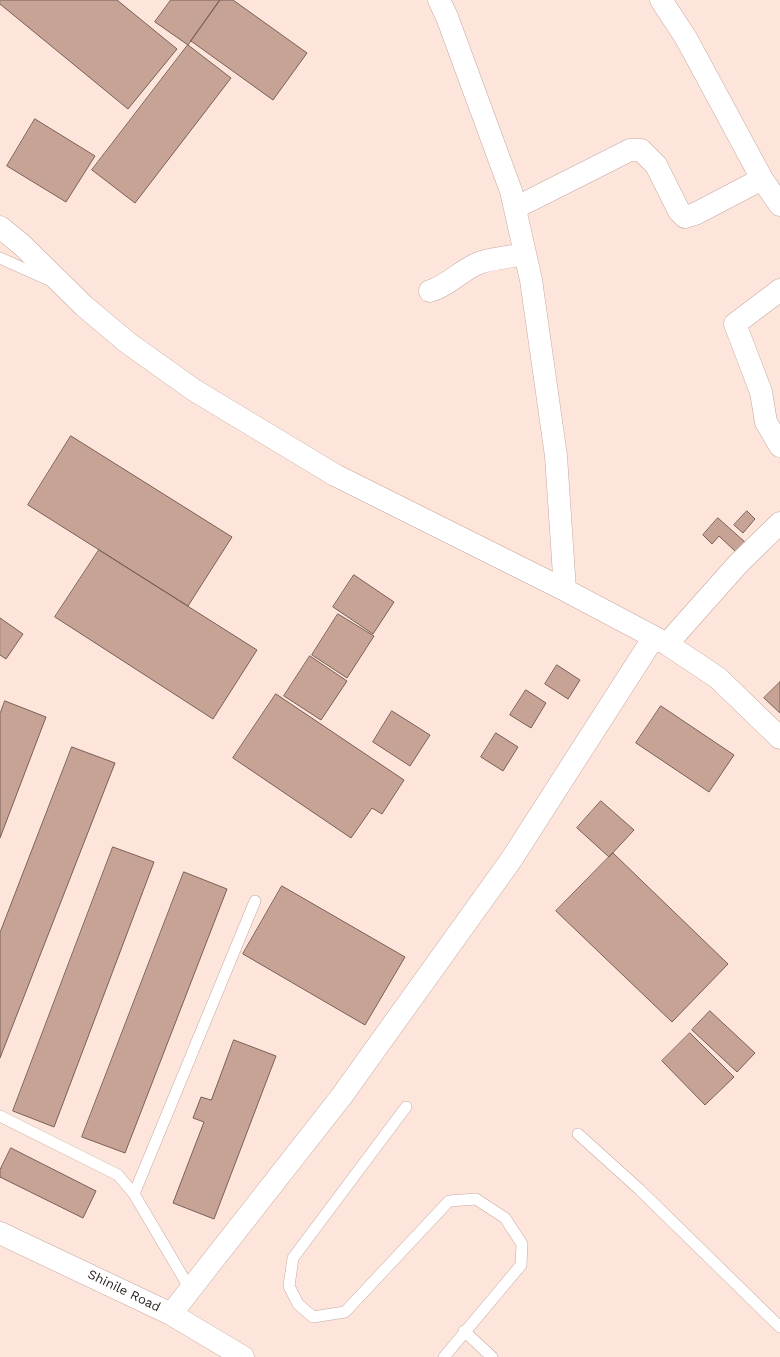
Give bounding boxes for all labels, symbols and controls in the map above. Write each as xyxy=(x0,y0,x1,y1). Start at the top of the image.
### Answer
street label: Shinile Road xyxy=(85,1267,163,1315)

